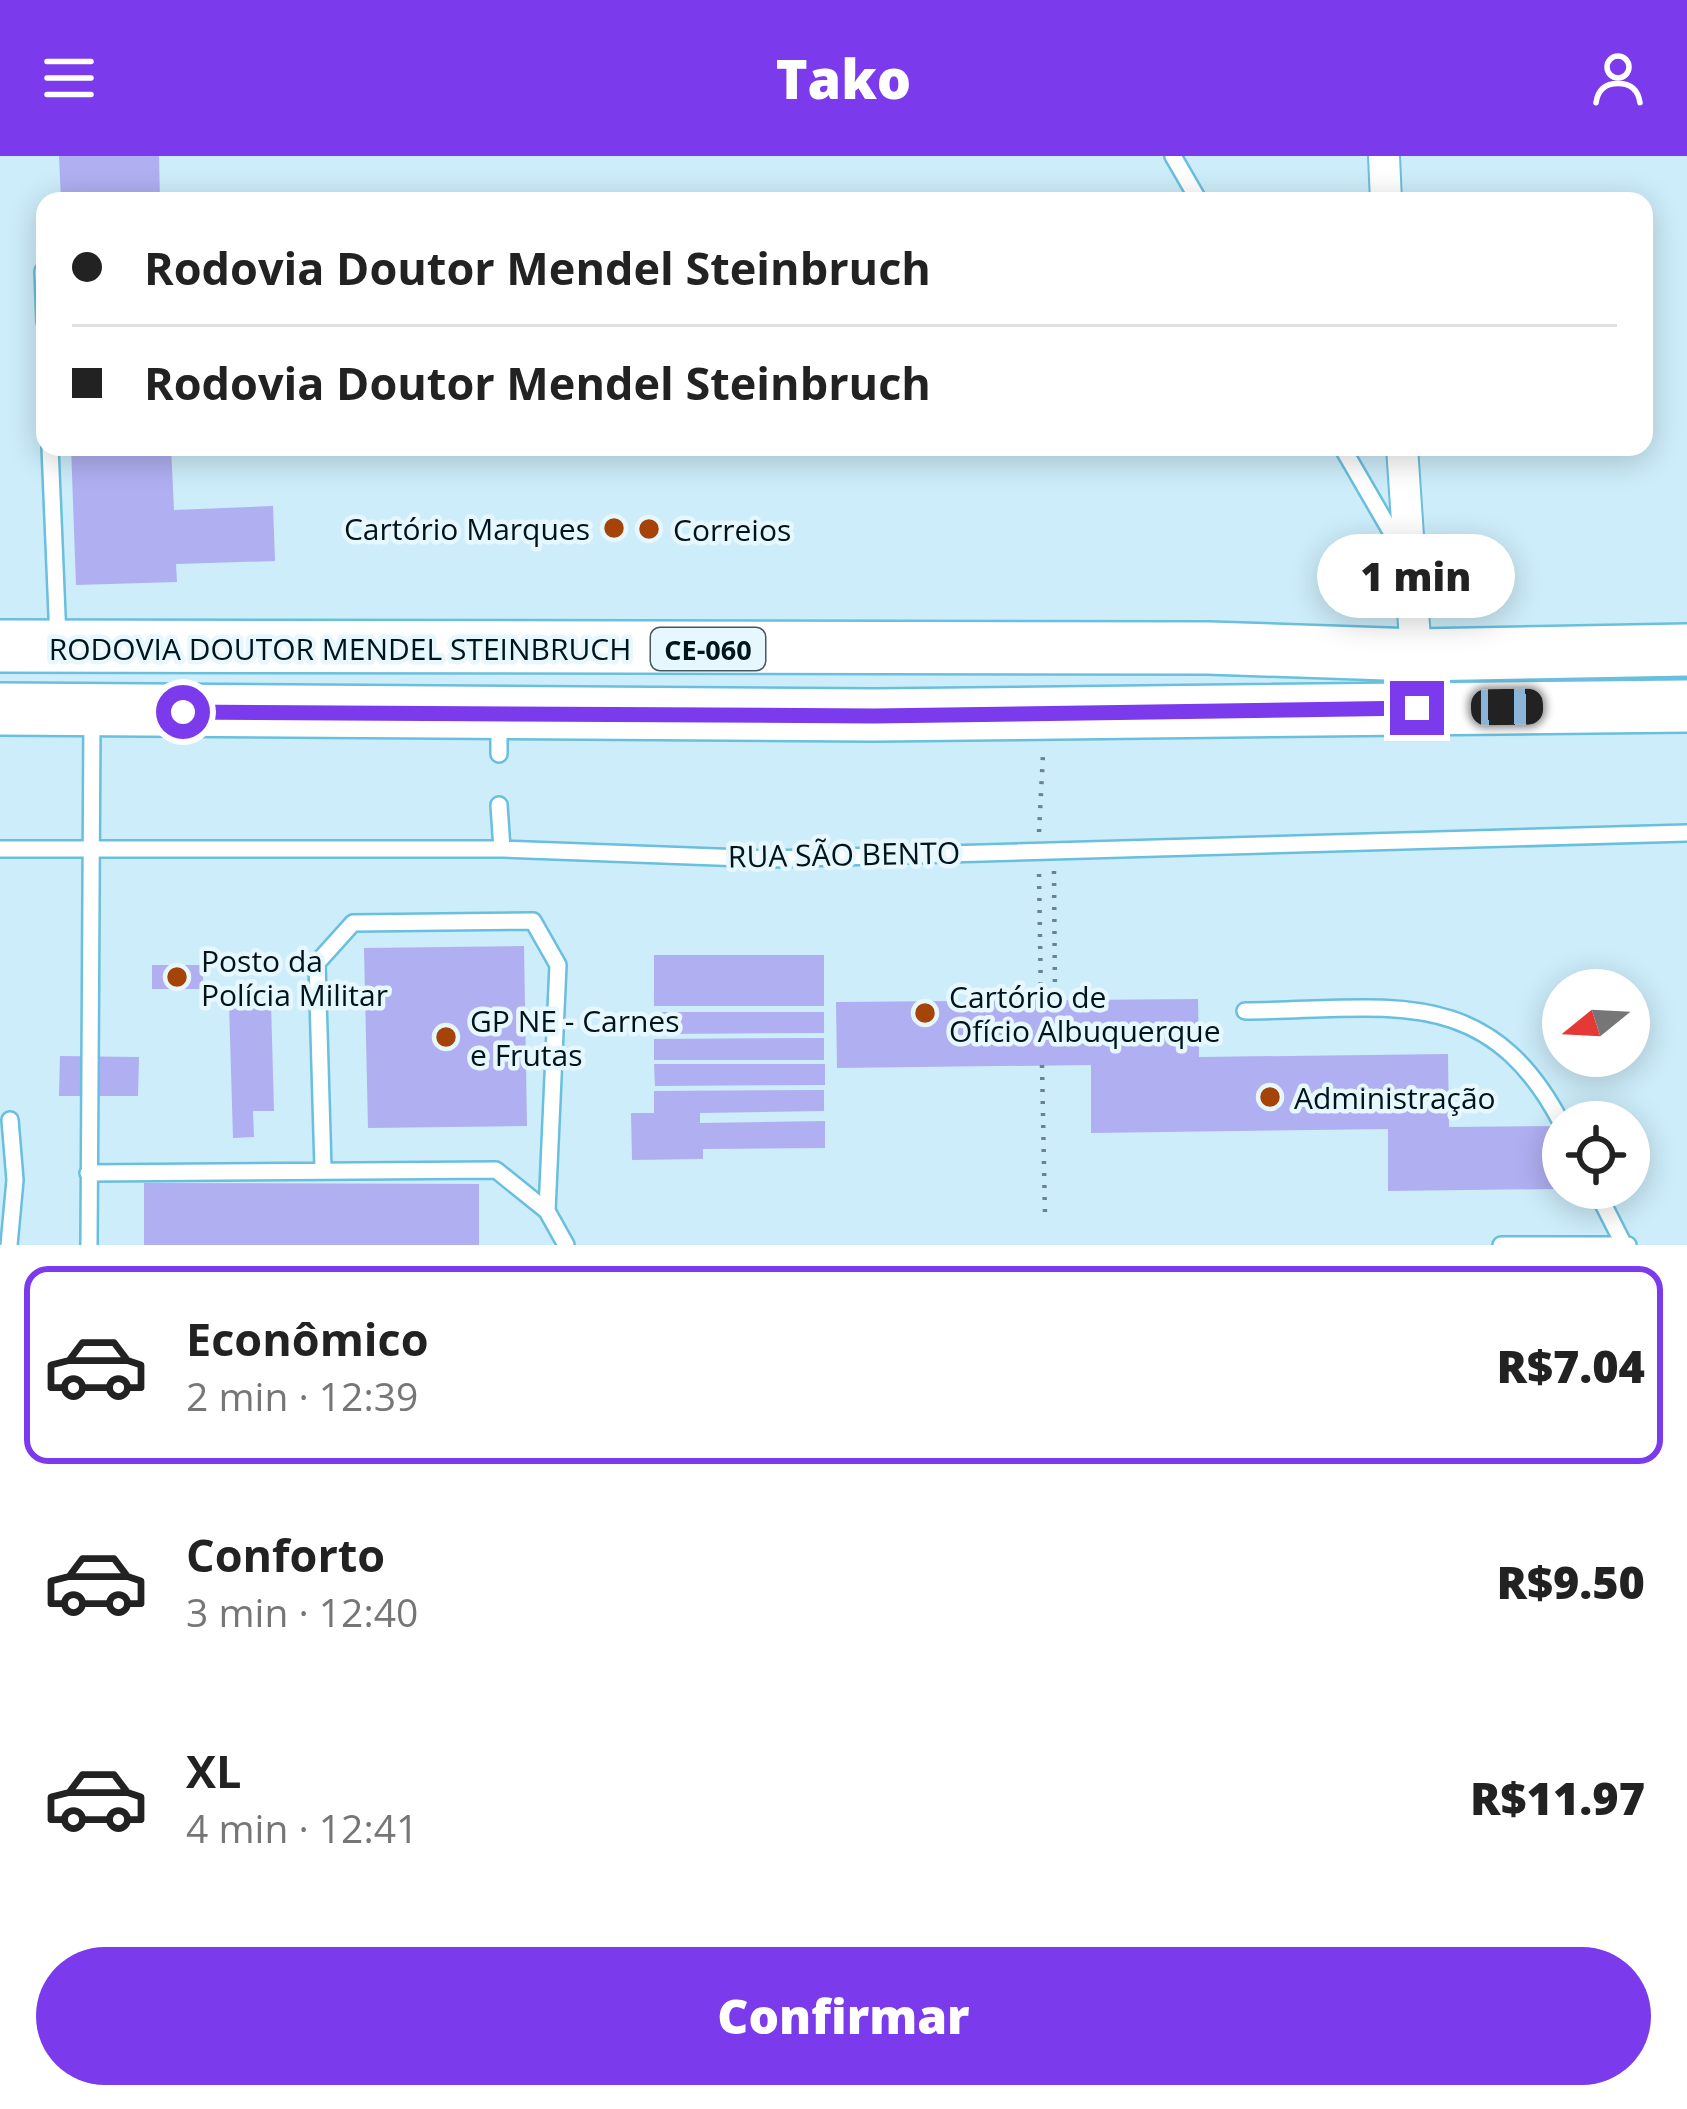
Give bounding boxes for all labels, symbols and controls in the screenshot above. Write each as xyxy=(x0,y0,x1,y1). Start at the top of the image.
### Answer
text: Tako xyxy=(776,41,911,115)
icon: menu xyxy=(36,45,102,111)
icon: person xyxy=(1585,45,1651,111)
text: Rodovia Doutor Mendel Steinbruch xyxy=(144,237,931,298)
text: Rodovia Doutor Mendel Steinbruch xyxy=(144,352,931,413)
place label: Cartório Marques xyxy=(344,508,590,549)
place label: Correios xyxy=(673,509,791,550)
marker: Cartório Marques xyxy=(601,515,627,541)
marker: Correios xyxy=(636,516,662,542)
callout: 1 min xyxy=(1318,534,1516,618)
text: 1 min xyxy=(1361,549,1471,602)
street label: RODOVIA DOUTOR MENDEL STEINBRUCH xyxy=(49,628,631,669)
road number: CE-060 xyxy=(651,628,765,670)
route end xyxy=(1390,681,1444,735)
route start xyxy=(156,685,210,739)
car xyxy=(1471,688,1543,726)
street label: RUA SÃO BENTO xyxy=(728,831,960,877)
place label: Posto da Polícia Militar xyxy=(201,940,388,1015)
marker: Posto da Polícia Militar xyxy=(164,964,190,990)
north arrow xyxy=(1542,969,1650,1077)
map controls xyxy=(1542,969,1650,1209)
place label: Cartório de Ofício Albuquerque xyxy=(949,976,1221,1051)
place label: GP NE - Carnes e Frutas xyxy=(470,1000,680,1075)
marker: Cartório de Ofício Albuquerque xyxy=(912,1000,938,1026)
marker: GP NE - Carnes e Frutas xyxy=(433,1024,459,1050)
place label: Administração xyxy=(1294,1077,1496,1118)
marker: Administração xyxy=(1257,1084,1283,1110)
button: locate xyxy=(1542,1101,1650,1209)
text: Econômico xyxy=(186,1308,429,1369)
icon: car xyxy=(42,1311,150,1419)
text: R$7.04 xyxy=(1496,1335,1645,1396)
text: 2 min · 12:39 xyxy=(186,1369,418,1422)
text: Conforto xyxy=(186,1524,385,1585)
icon: car xyxy=(42,1527,150,1635)
text: R$9.50 xyxy=(1496,1551,1645,1612)
text: 3 min · 12:40 xyxy=(186,1585,418,1638)
text: XL xyxy=(186,1740,241,1801)
icon: car xyxy=(42,1743,150,1851)
text: R$11.97 xyxy=(1470,1767,1645,1828)
text: 4 min · 12:41 xyxy=(186,1801,418,1854)
button: Confirmar xyxy=(36,1947,1651,2085)

